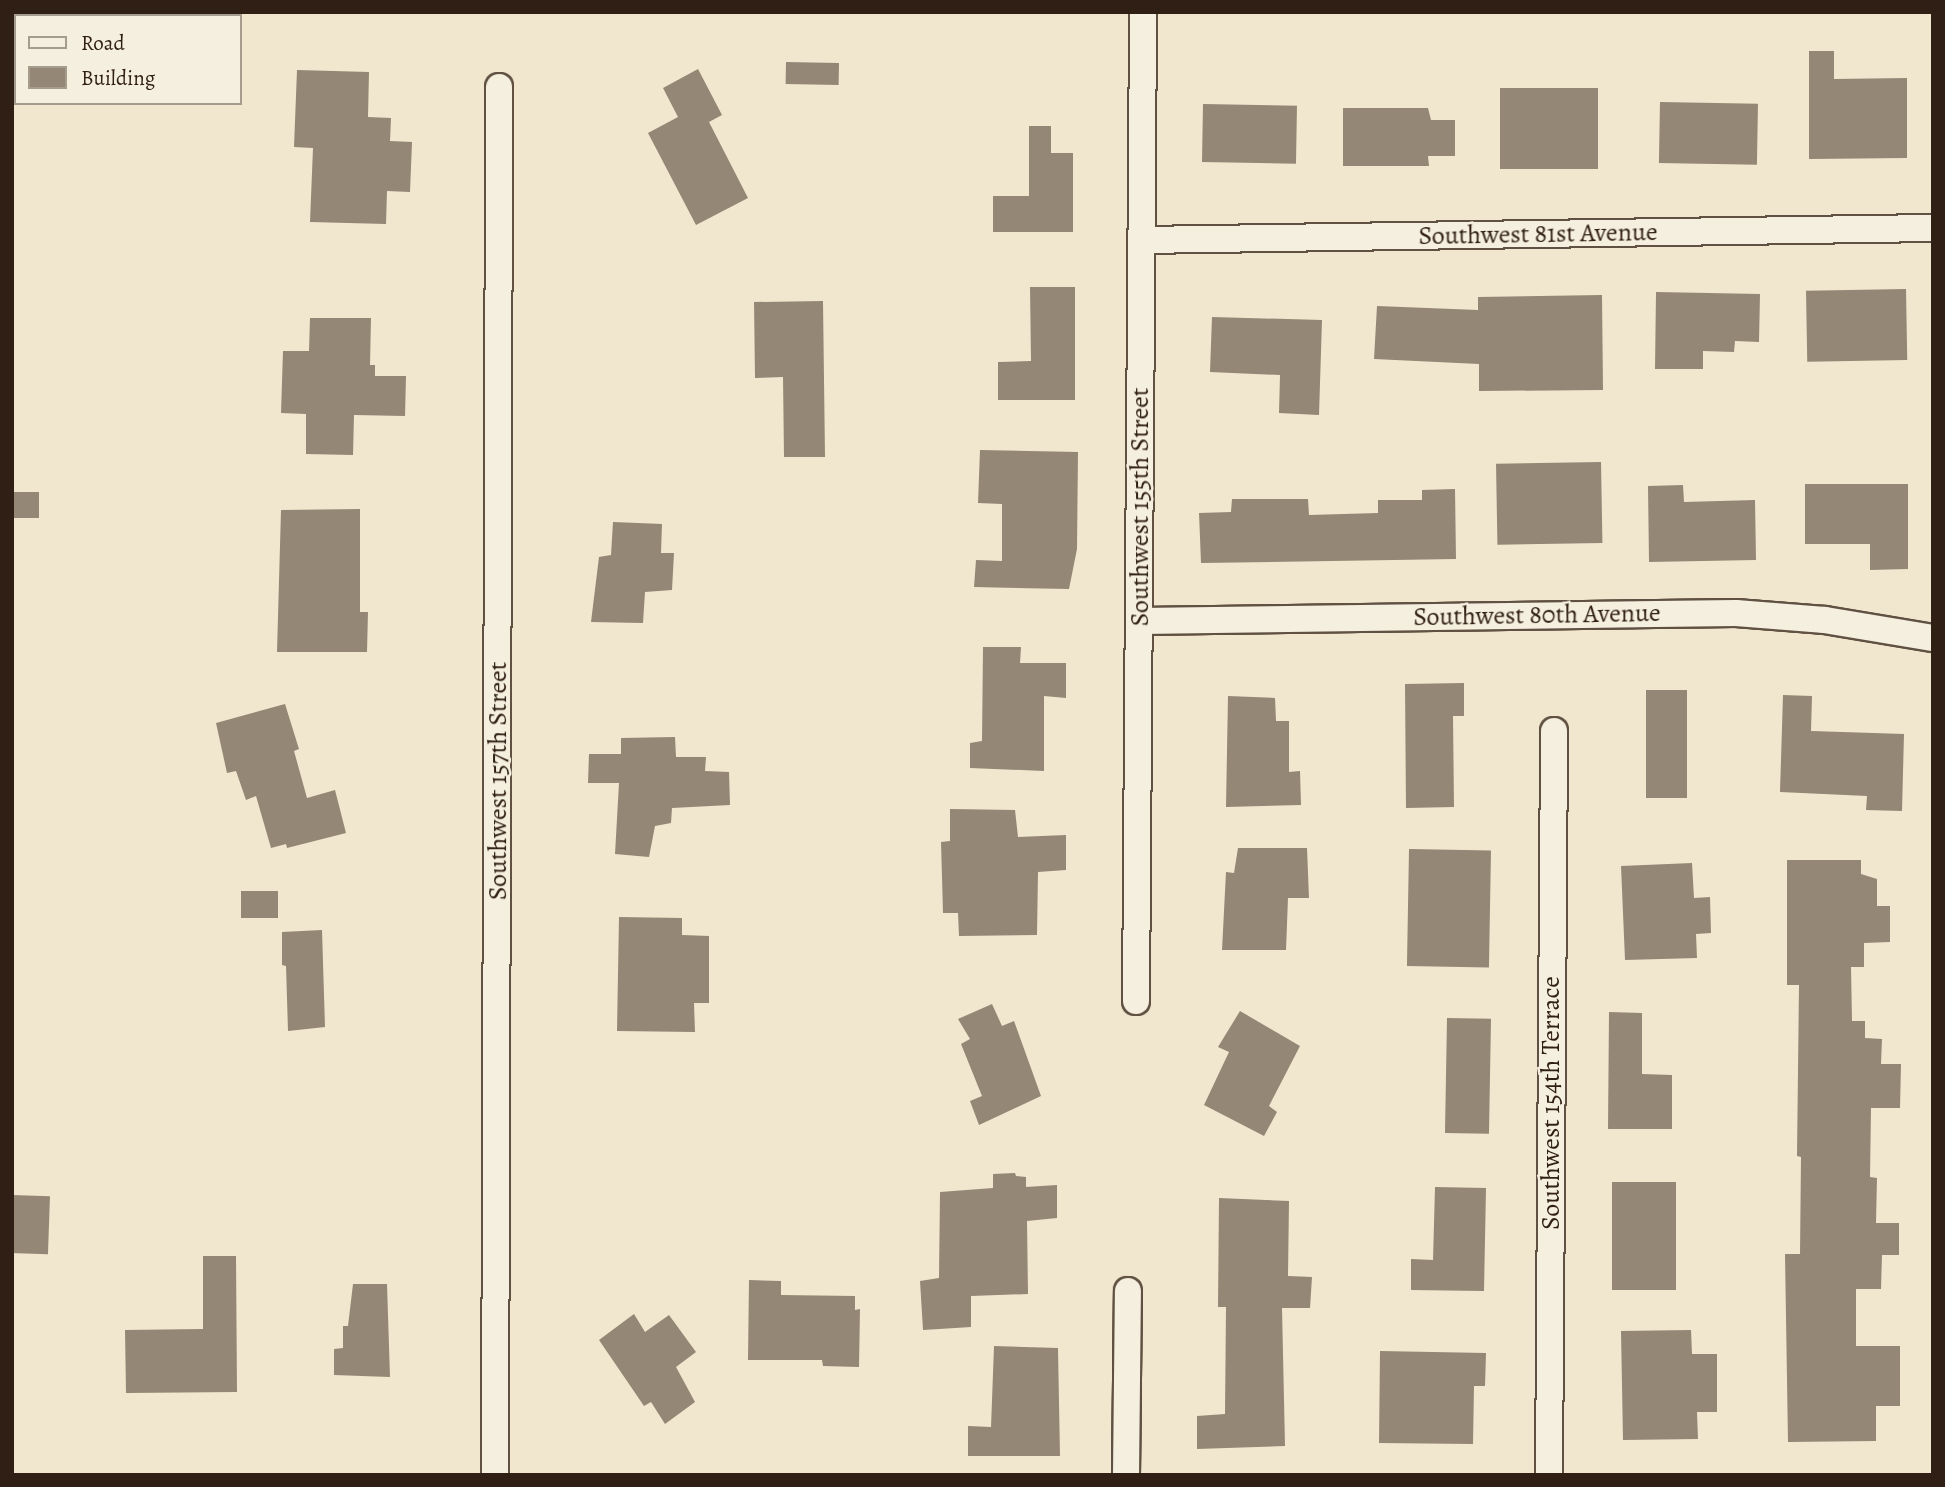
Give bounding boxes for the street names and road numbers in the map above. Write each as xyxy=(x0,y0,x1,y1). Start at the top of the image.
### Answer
street label: Southwest 81st Avenue xyxy=(1418,216,1658,252)
street label: Southwest 155th Street xyxy=(1124,388,1156,626)
street label: Southwest 80th Avenue xyxy=(1413,597,1661,633)
street label: Southwest 157th Street xyxy=(482,662,514,900)
street label: Southwest 154th Terrace xyxy=(1535,976,1567,1230)

